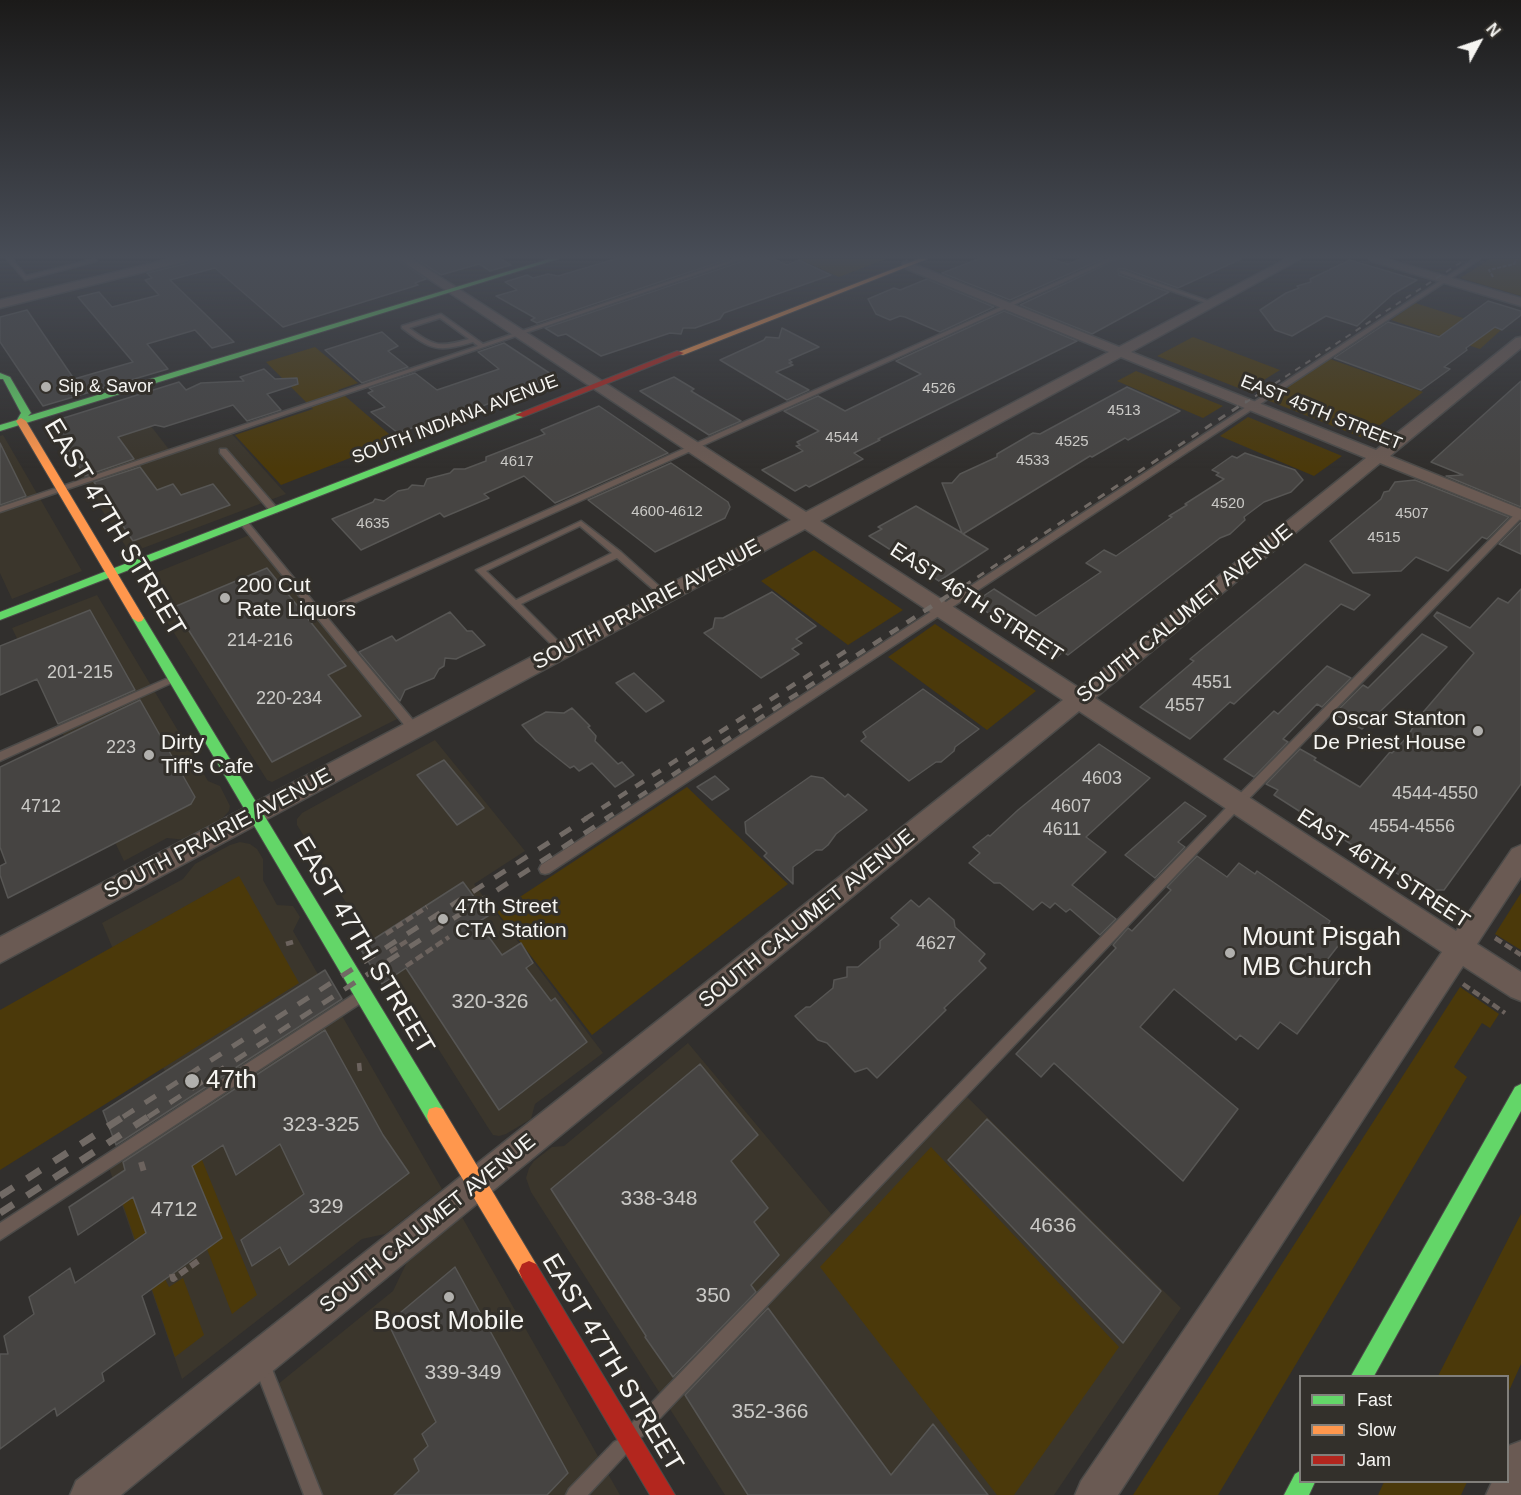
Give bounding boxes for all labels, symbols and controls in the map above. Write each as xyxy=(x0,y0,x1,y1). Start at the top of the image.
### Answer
north arrow xyxy=(1449,12,1509,72)
text: N xyxy=(1483,20,1503,40)
street label: SOUTH INDIANA AVENUE xyxy=(349,371,561,469)
street label: EAST 45TH STREET xyxy=(1237,371,1405,455)
place label: Sip & Savor xyxy=(58,376,153,398)
marker: Sip & Savor xyxy=(39,380,53,394)
house number: 4526 xyxy=(922,380,956,398)
house number: 4513 xyxy=(1107,402,1141,420)
street label: EAST 47TH STREET xyxy=(37,413,191,643)
house number: 4544 xyxy=(825,429,859,447)
house number: 4525 xyxy=(1055,433,1089,451)
house number: 4533 xyxy=(1016,452,1050,470)
house number: 4617 xyxy=(500,453,534,471)
house number: 4520 xyxy=(1211,495,1245,513)
house number: 4600-4612 xyxy=(631,503,703,521)
house number: 4507 xyxy=(1395,505,1429,523)
house number: 4635 xyxy=(356,515,390,533)
street label: SOUTH CALUMET AVENUE xyxy=(1072,519,1298,709)
house number: 4515 xyxy=(1367,529,1401,547)
street label: SOUTH PRAIRIE AVENUE xyxy=(529,534,765,676)
street label: EAST 46TH STREET xyxy=(885,538,1067,668)
place label: 200 Cut Rate Liquors xyxy=(237,573,356,623)
marker: 200 Cut Rate Liquors xyxy=(218,591,232,605)
house number: 214-216 xyxy=(227,630,293,652)
house number: 201-215 xyxy=(47,662,113,684)
house number: 4551 xyxy=(1192,672,1232,694)
house number: 220-234 xyxy=(256,688,322,710)
house number: 4557 xyxy=(1165,695,1205,717)
place label: Oscar Stanton De Priest House xyxy=(1313,706,1466,756)
marker: Oscar Stanton De Priest House xyxy=(1471,724,1485,738)
place label: Dirty Tiff's Cafe xyxy=(161,730,254,780)
house number: 223 xyxy=(106,737,136,759)
marker: Dirty Tiff's Cafe xyxy=(142,748,156,762)
street label: SOUTH PRAIRIE AVENUE xyxy=(100,763,336,905)
house number: 4603 xyxy=(1082,768,1122,790)
house number: 4544-4550 xyxy=(1392,783,1478,805)
house number: 4712 xyxy=(21,796,61,818)
house number: 4607 xyxy=(1051,796,1091,818)
street label: EAST 46TH STREET xyxy=(1292,804,1474,934)
house number: 4554-4556 xyxy=(1369,816,1455,838)
house number: 4611 xyxy=(1043,819,1081,841)
street label: SOUTH CALUMET AVENUE xyxy=(694,824,920,1014)
street label: EAST 47TH STREET xyxy=(286,831,440,1061)
place label: 47th Street CTA Station xyxy=(455,894,567,944)
marker: 47th Street CTA Station xyxy=(436,912,450,926)
place label: Mount Pisgah MB Church xyxy=(1242,922,1401,984)
house number: 4627 xyxy=(916,933,956,955)
marker: Mount Pisgah MB Church xyxy=(1223,946,1237,960)
house number: 320-326 xyxy=(451,989,529,1015)
place label: 47th xyxy=(206,1065,257,1097)
marker: 47th xyxy=(183,1072,201,1090)
house number: 323-325 xyxy=(282,1112,360,1138)
street label: SOUTH CALUMET AVENUE xyxy=(315,1129,541,1319)
house number: 338-348 xyxy=(620,1186,698,1212)
house number: 329 xyxy=(308,1194,344,1220)
house number: 4712 xyxy=(151,1197,197,1223)
house number: 4636 xyxy=(1030,1213,1076,1239)
street label: EAST 47TH STREET xyxy=(535,1248,689,1478)
house number: 350 xyxy=(695,1283,731,1309)
marker: Boost Mobile xyxy=(442,1290,456,1304)
place label: Boost Mobile xyxy=(374,1306,524,1338)
house number: 339-349 xyxy=(424,1360,502,1386)
legend xyxy=(1299,1375,1509,1483)
text: Fast xyxy=(1357,1390,1392,1410)
house number: 352-366 xyxy=(731,1399,809,1425)
text: Slow xyxy=(1357,1420,1396,1440)
text: Jam xyxy=(1357,1450,1391,1470)

